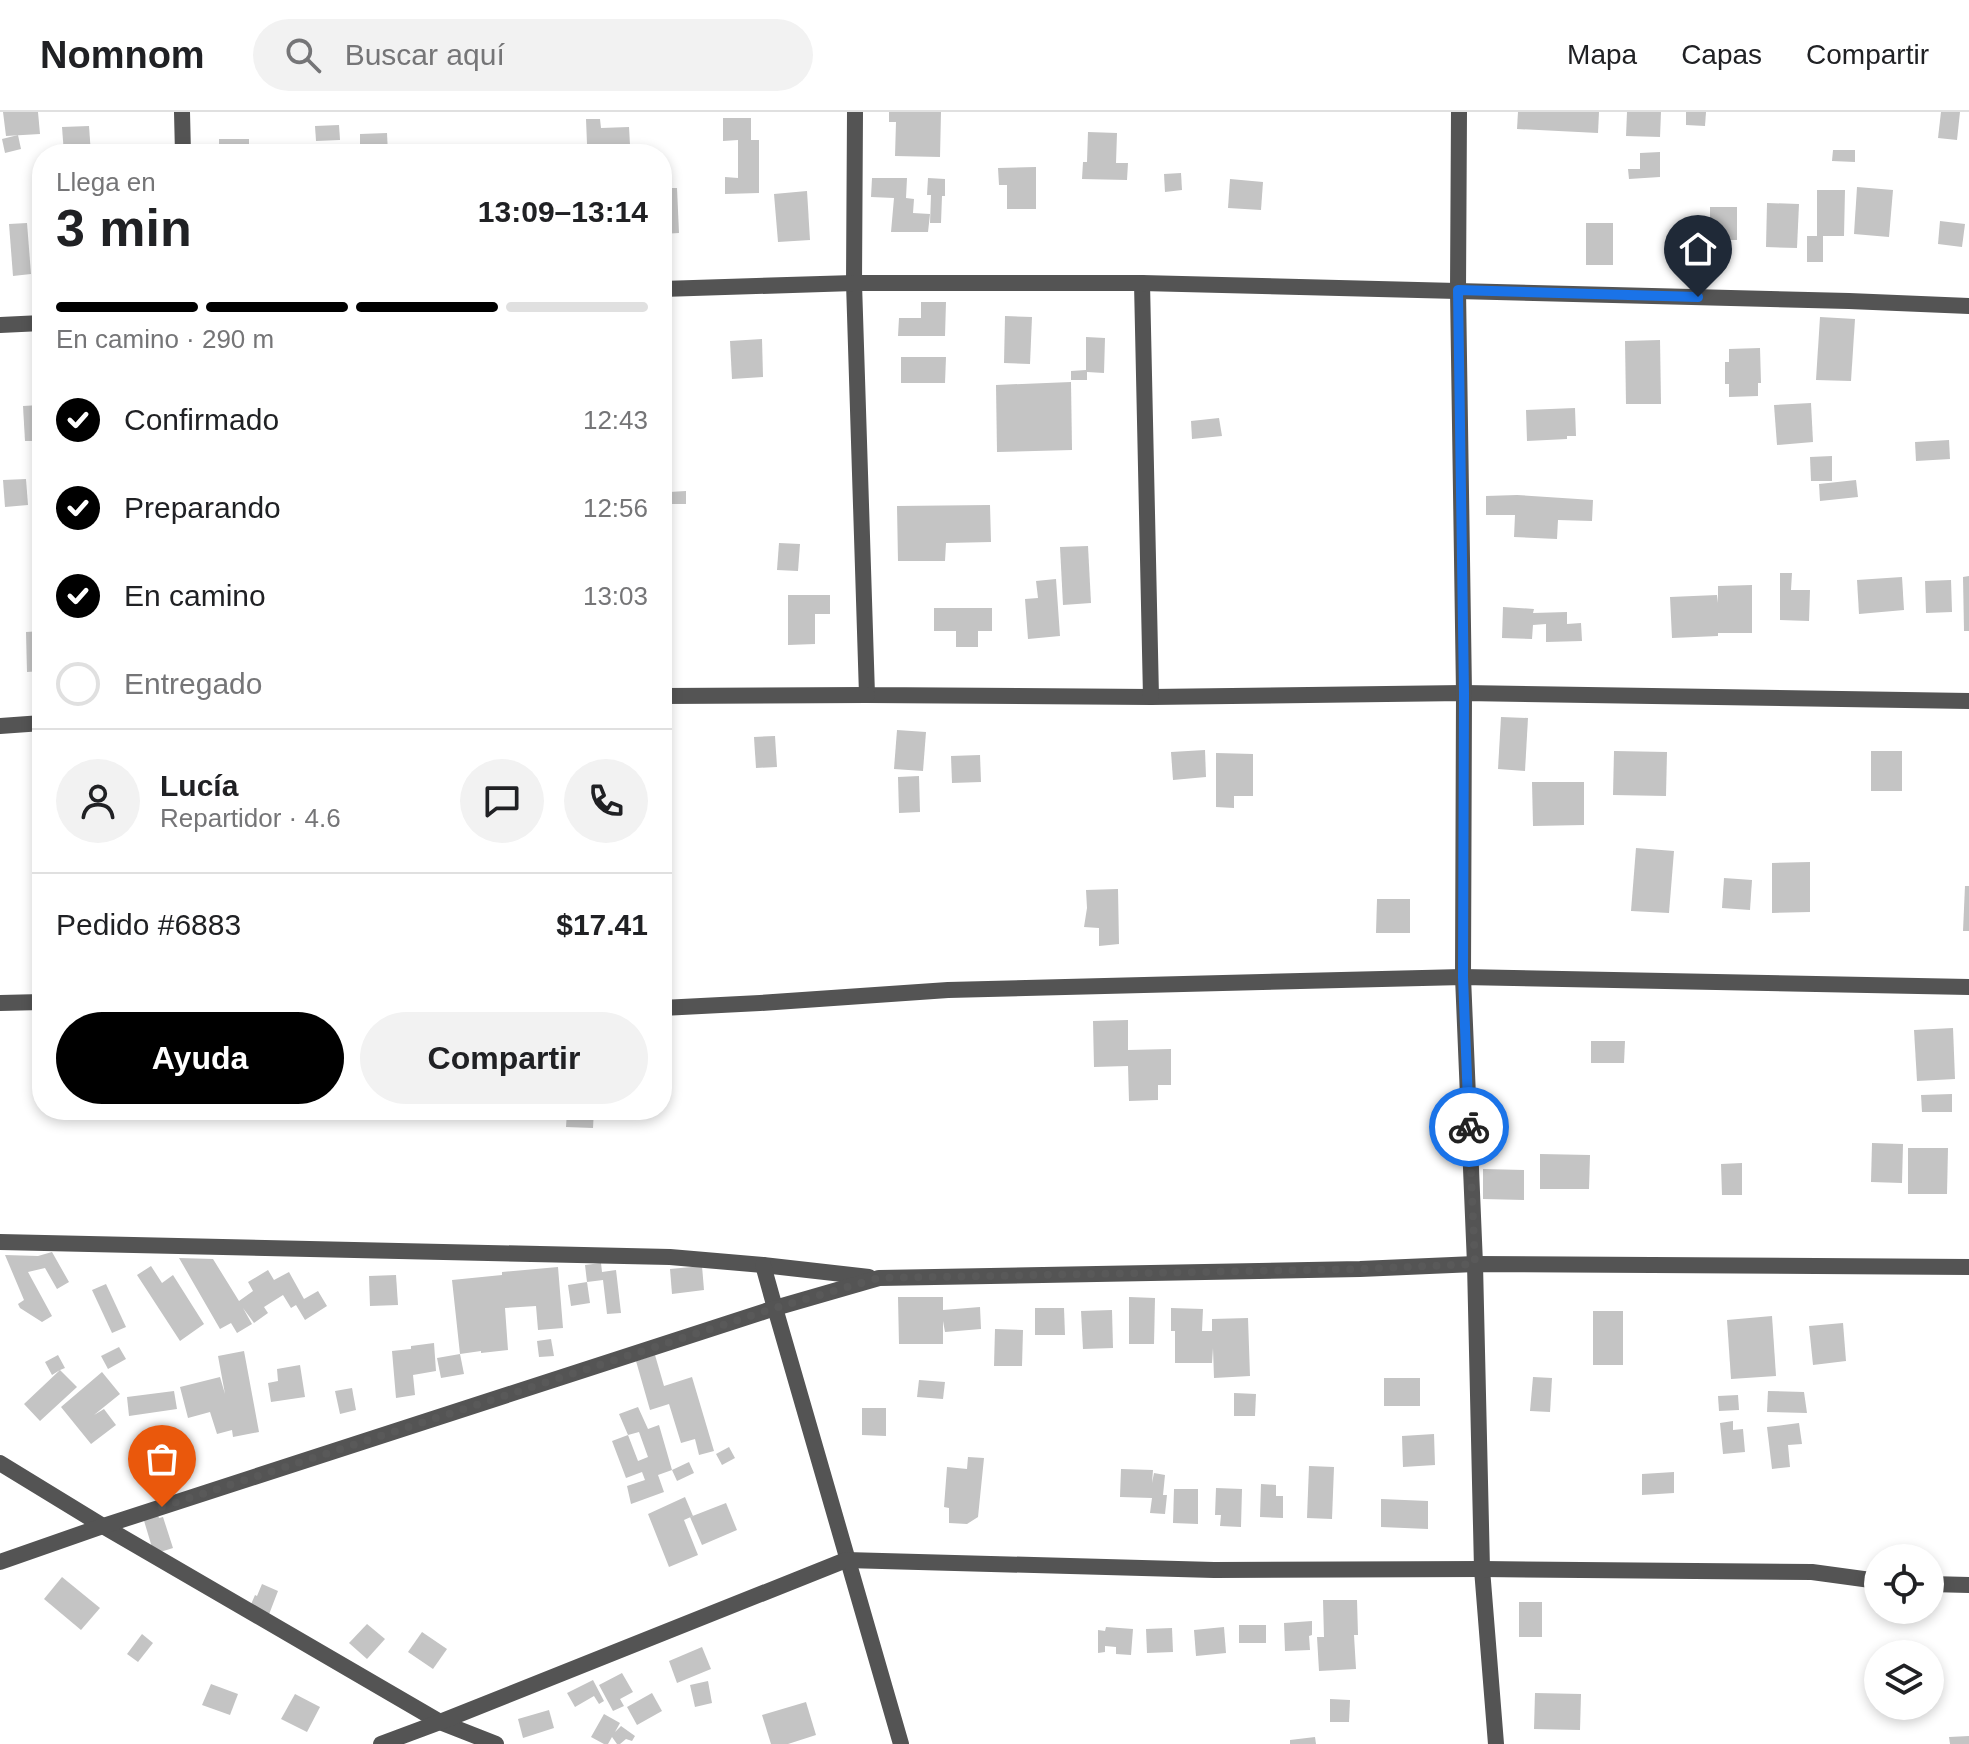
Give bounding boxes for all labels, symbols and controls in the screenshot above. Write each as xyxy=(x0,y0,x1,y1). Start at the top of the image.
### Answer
search box xyxy=(253,19,813,91)
icon: search xyxy=(281,33,325,77)
text: Nomnom xyxy=(40,34,205,76)
text: Buscar aquí xyxy=(345,38,505,71)
text: Mapa xyxy=(1567,39,1637,70)
text: Capas xyxy=(1681,39,1762,70)
text: Compartir xyxy=(1806,39,1929,70)
text: Llega en xyxy=(56,167,156,197)
text: 13:09–13:14 xyxy=(478,195,648,228)
text: 3 min xyxy=(56,199,192,257)
pin xyxy=(1664,215,1732,297)
icon: home xyxy=(1676,227,1720,271)
text: En camino · 290 m xyxy=(56,324,274,354)
icon: check xyxy=(56,398,100,442)
text: Confirmado xyxy=(124,403,279,436)
text: 12:43 xyxy=(583,405,648,435)
icon: check xyxy=(56,486,100,530)
text: Preparando xyxy=(124,491,281,524)
text: 12:56 xyxy=(583,493,648,523)
icon: check xyxy=(56,574,100,618)
text: En camino xyxy=(124,579,266,612)
text: 13:03 xyxy=(583,581,648,611)
text: Entregado xyxy=(124,667,262,700)
button: person xyxy=(56,759,140,843)
button: chat xyxy=(460,759,544,843)
button: phone xyxy=(564,759,648,843)
text: Lucía xyxy=(160,769,238,802)
text: Repartidor · 4.6 xyxy=(160,803,341,833)
text: Pedido #6883 xyxy=(56,908,241,941)
text: $17.41 xyxy=(556,908,648,941)
button: Ayuda xyxy=(56,1012,344,1104)
button: Compartir xyxy=(360,1012,648,1104)
courier xyxy=(1429,1087,1509,1167)
icon: bike xyxy=(1447,1105,1491,1149)
pin xyxy=(128,1425,196,1507)
icon: bag xyxy=(140,1437,184,1481)
map controls xyxy=(1864,1544,1944,1720)
button: locate xyxy=(1864,1544,1944,1624)
button: layers xyxy=(1864,1640,1944,1720)

